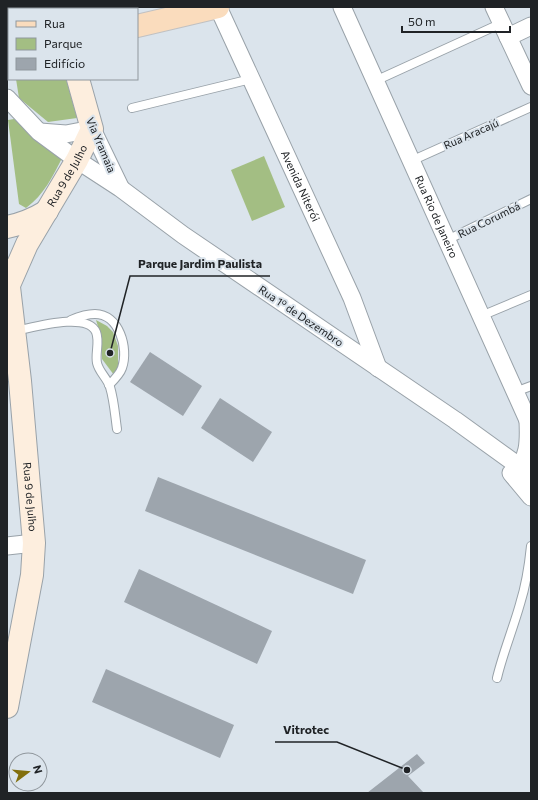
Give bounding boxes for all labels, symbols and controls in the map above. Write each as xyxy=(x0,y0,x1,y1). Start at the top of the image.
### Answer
legend xyxy=(8,8,138,80)
scale bar xyxy=(402,8,510,34)
text: 50 m xyxy=(408,14,436,28)
text: Rua xyxy=(44,16,65,30)
text: Parque xyxy=(44,36,82,50)
text: Edifício xyxy=(44,56,85,70)
street label: Via Yramaia xyxy=(84,115,119,174)
street label: Rua Aracajú xyxy=(441,116,500,151)
street label: Rua 9 de Julho xyxy=(44,142,90,209)
street label: Avenida Niterói xyxy=(279,148,323,223)
street label: Rua Rio de Janeiro xyxy=(413,173,461,260)
street label: Rua Corumbá xyxy=(455,199,522,240)
callout: Parque Jardim Paulista xyxy=(130,252,270,276)
text: Parque Jardim Paulista xyxy=(138,256,262,271)
street label: Rua 1º de Dezembro xyxy=(256,282,346,349)
street label: Rua 9 de Julho xyxy=(21,462,40,532)
callout: Vitrotec xyxy=(275,718,337,742)
text: Vitrotec xyxy=(283,722,329,736)
north arrow xyxy=(8,752,48,792)
text: N xyxy=(31,763,45,775)

